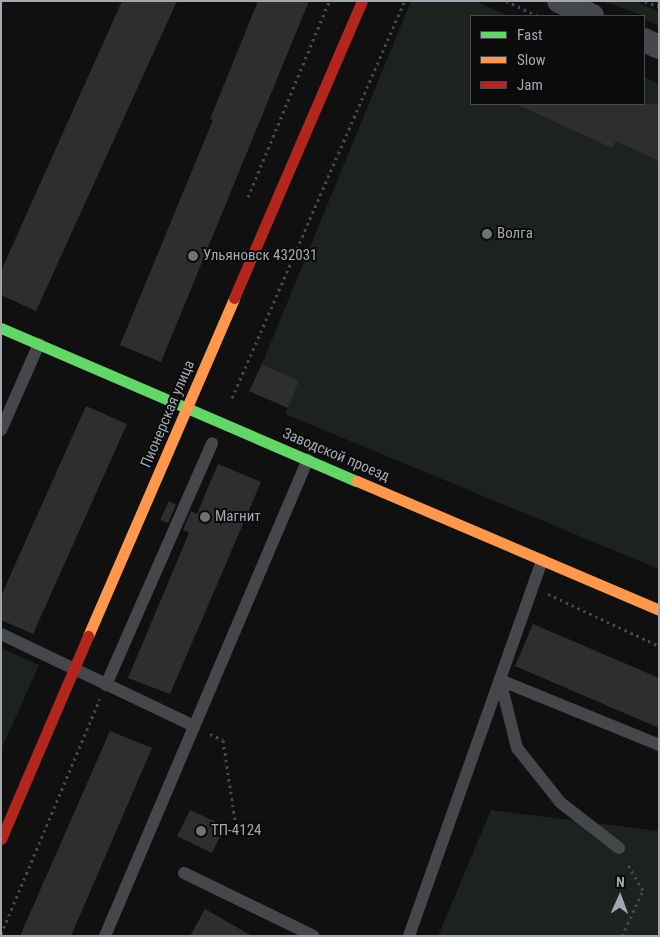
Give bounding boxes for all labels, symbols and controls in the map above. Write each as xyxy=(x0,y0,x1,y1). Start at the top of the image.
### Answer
legend xyxy=(470,15,645,105)
text: Fast xyxy=(517,26,542,44)
text: Slow xyxy=(517,51,546,69)
text: Jam xyxy=(517,76,543,94)
place label: Волга xyxy=(497,225,533,243)
marker: Волга xyxy=(481,228,493,240)
place label: Ульяновск 432031 xyxy=(203,247,317,265)
marker: Ульяновск 432031 xyxy=(187,250,199,262)
street label: Пионерская улица xyxy=(137,358,199,470)
street label: Заводской проезд xyxy=(280,424,392,486)
place label: Магнит xyxy=(215,508,261,526)
marker: Магнит xyxy=(199,511,211,523)
place label: ТП-4124 xyxy=(211,822,261,840)
marker: ТП-4124 xyxy=(195,825,207,837)
north arrow xyxy=(595,872,645,922)
text: N xyxy=(616,874,625,890)

